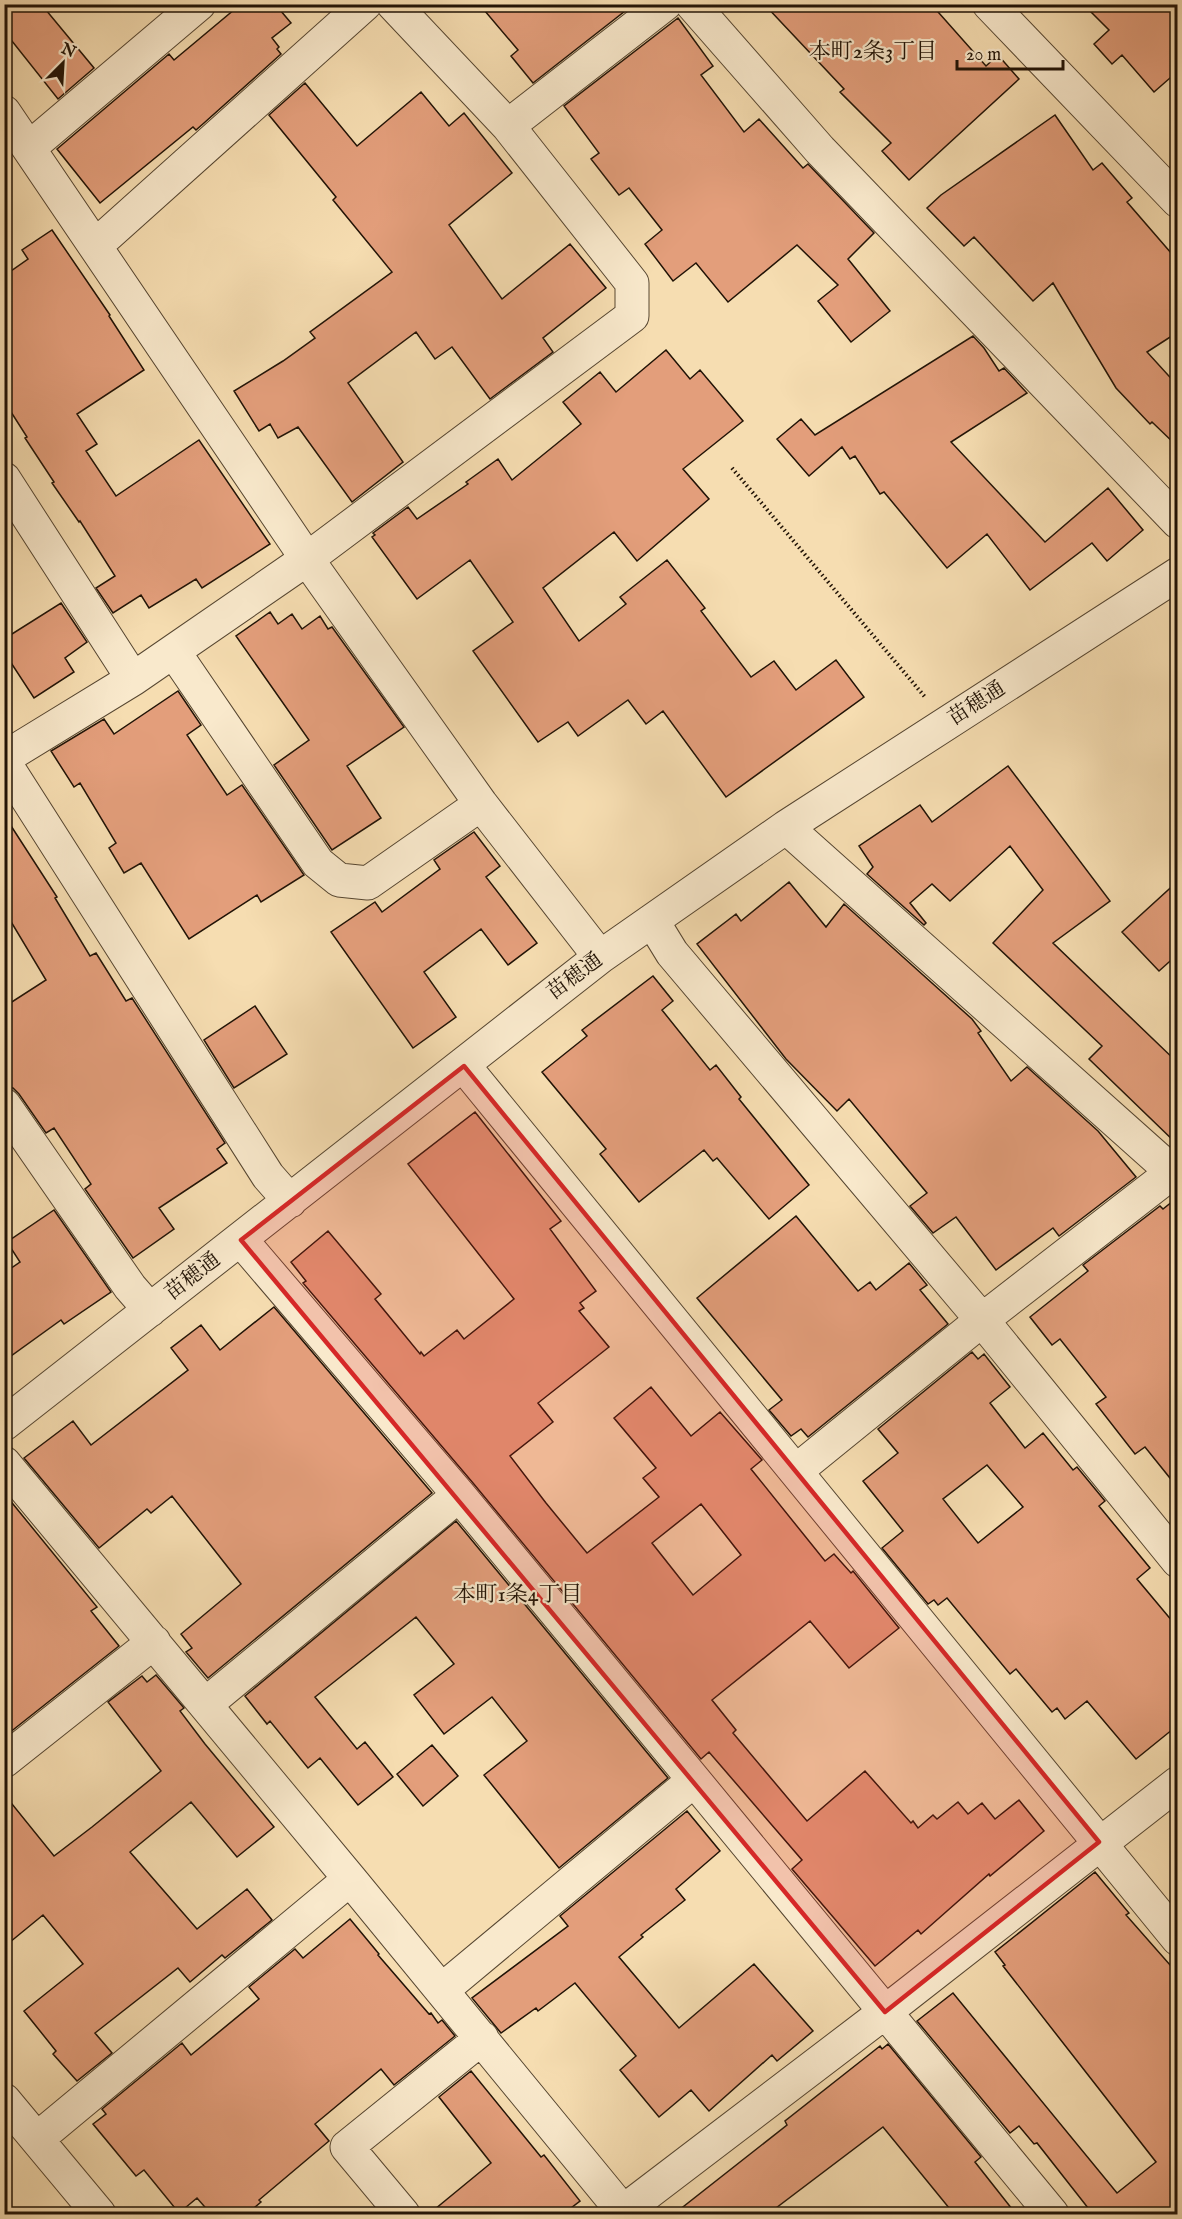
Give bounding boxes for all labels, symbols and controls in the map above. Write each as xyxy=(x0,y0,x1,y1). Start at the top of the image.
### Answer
north arrow xyxy=(33,33,93,93)
scale bar xyxy=(957,33,1064,71)
district label: 本町2条3丁目 xyxy=(809,38,937,66)
text: N xyxy=(57,39,79,63)
text: 20 m xyxy=(966,44,1001,67)
street label: 苗穂通 xyxy=(943,676,1011,732)
street label: 苗穂通 xyxy=(542,947,608,1007)
street label: 苗穂通 xyxy=(160,1247,226,1307)
district label: 本町1条4丁目 xyxy=(454,1581,582,1609)

